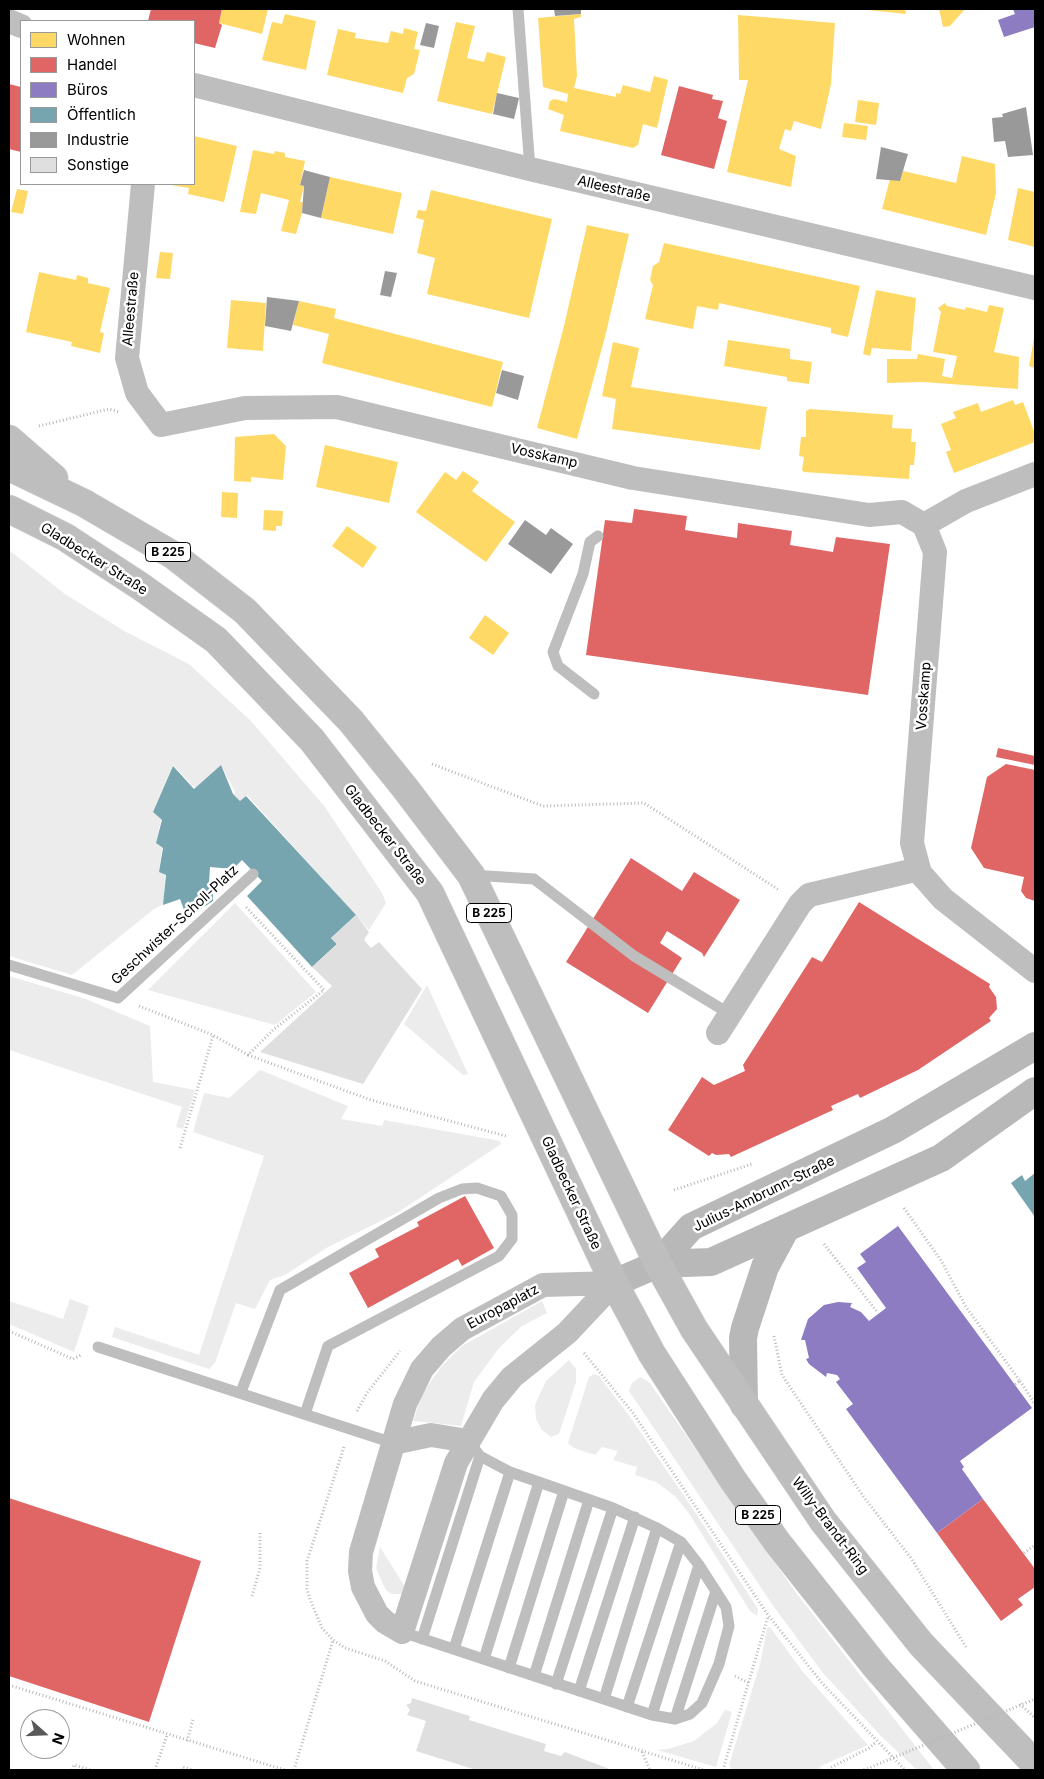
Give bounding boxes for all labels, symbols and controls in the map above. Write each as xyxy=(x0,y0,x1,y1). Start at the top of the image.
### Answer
legend xyxy=(20,20,195,185)
text: Wohnen xyxy=(67,30,125,49)
text: Handel xyxy=(67,55,117,74)
text: Büros xyxy=(67,80,108,99)
text: Öffentlich xyxy=(67,105,136,124)
text: Industrie xyxy=(67,130,129,149)
text: Sonstige xyxy=(67,155,129,174)
street label: Alleestraße xyxy=(576,172,652,206)
street label: Alleestraße xyxy=(119,271,143,347)
street label: Vosskamp xyxy=(509,440,579,472)
street label: Gladbecker Straße xyxy=(37,519,151,599)
road number: B 225 xyxy=(146,542,190,562)
street label: Vosskamp xyxy=(913,661,935,731)
street label: Gladbecker Straße xyxy=(340,781,430,889)
street label: Geschwister-Scholl-Platz xyxy=(108,862,242,988)
road number: B 225 xyxy=(466,904,512,922)
street label: Gladbecker Straße xyxy=(537,1134,605,1252)
street label: Julius-Ambrunn-Straße xyxy=(691,1152,837,1236)
street label: Europaplatz xyxy=(464,1281,542,1333)
street label: Willy-Brandt-Ring xyxy=(788,1474,872,1578)
road number: B 225 xyxy=(736,1506,780,1524)
north arrow xyxy=(20,1709,70,1759)
text: N xyxy=(49,1731,68,1747)

